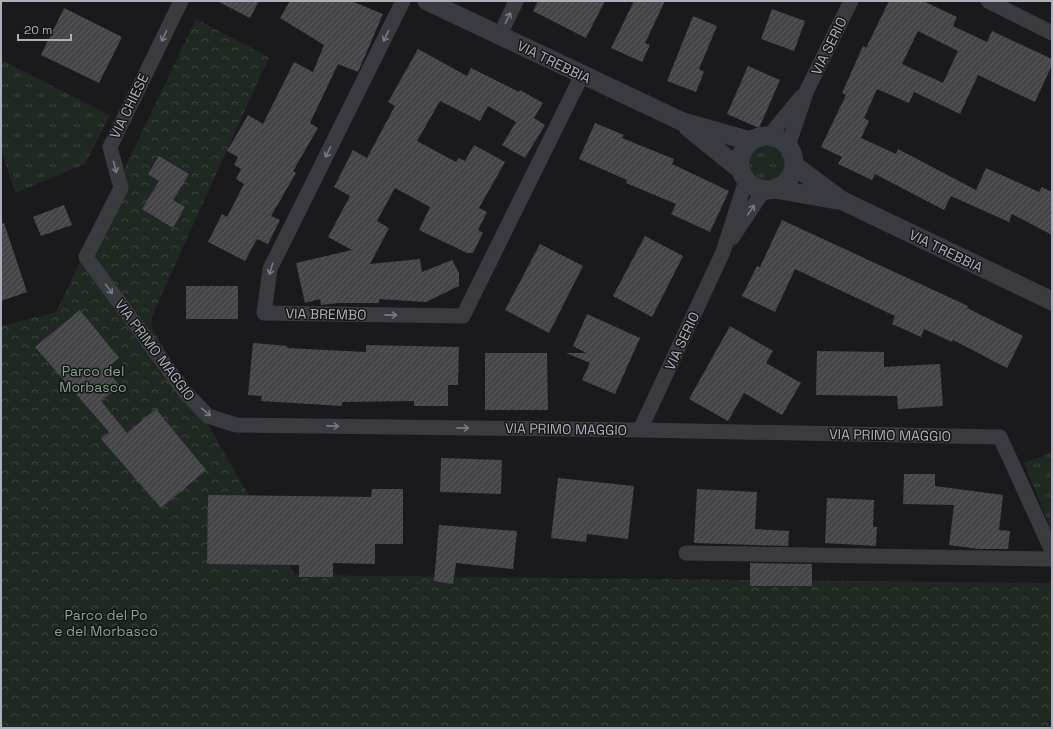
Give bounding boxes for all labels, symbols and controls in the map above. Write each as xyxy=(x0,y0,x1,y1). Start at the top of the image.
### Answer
one-way arrow xyxy=(505,12,512,24)
street label: VIA SERIO xyxy=(807,14,851,78)
scale bar xyxy=(18,16,71,42)
text: 20 m xyxy=(24,22,52,38)
one-way arrow xyxy=(160,30,167,42)
one-way arrow xyxy=(382,30,389,42)
street label: VIA TREBBIA xyxy=(514,36,594,88)
street label: VIA CHIESE xyxy=(106,70,153,142)
one-way arrow xyxy=(324,146,331,158)
one-way arrow xyxy=(112,160,119,173)
one-way arrow xyxy=(747,204,755,215)
street label: VIA TREBBIA xyxy=(906,225,986,277)
one-way arrow xyxy=(267,262,274,275)
one-way arrow xyxy=(105,283,113,294)
street label: VIA PRIMO MAGGIO xyxy=(111,296,199,404)
street label: VIA BREMBO xyxy=(285,304,367,324)
street label: VIA SERIO xyxy=(661,309,703,373)
one-way arrow xyxy=(384,311,397,319)
park label: Parco del Morbasco xyxy=(59,362,127,396)
one-way arrow xyxy=(201,408,211,417)
street label: VIA PRIMO MAGGIO xyxy=(505,419,627,439)
one-way arrow xyxy=(326,422,339,430)
one-way arrow xyxy=(456,424,469,432)
street label: VIA PRIMO MAGGIO xyxy=(829,425,951,445)
park label: Parco del Po e del Morbasco xyxy=(54,606,158,640)

